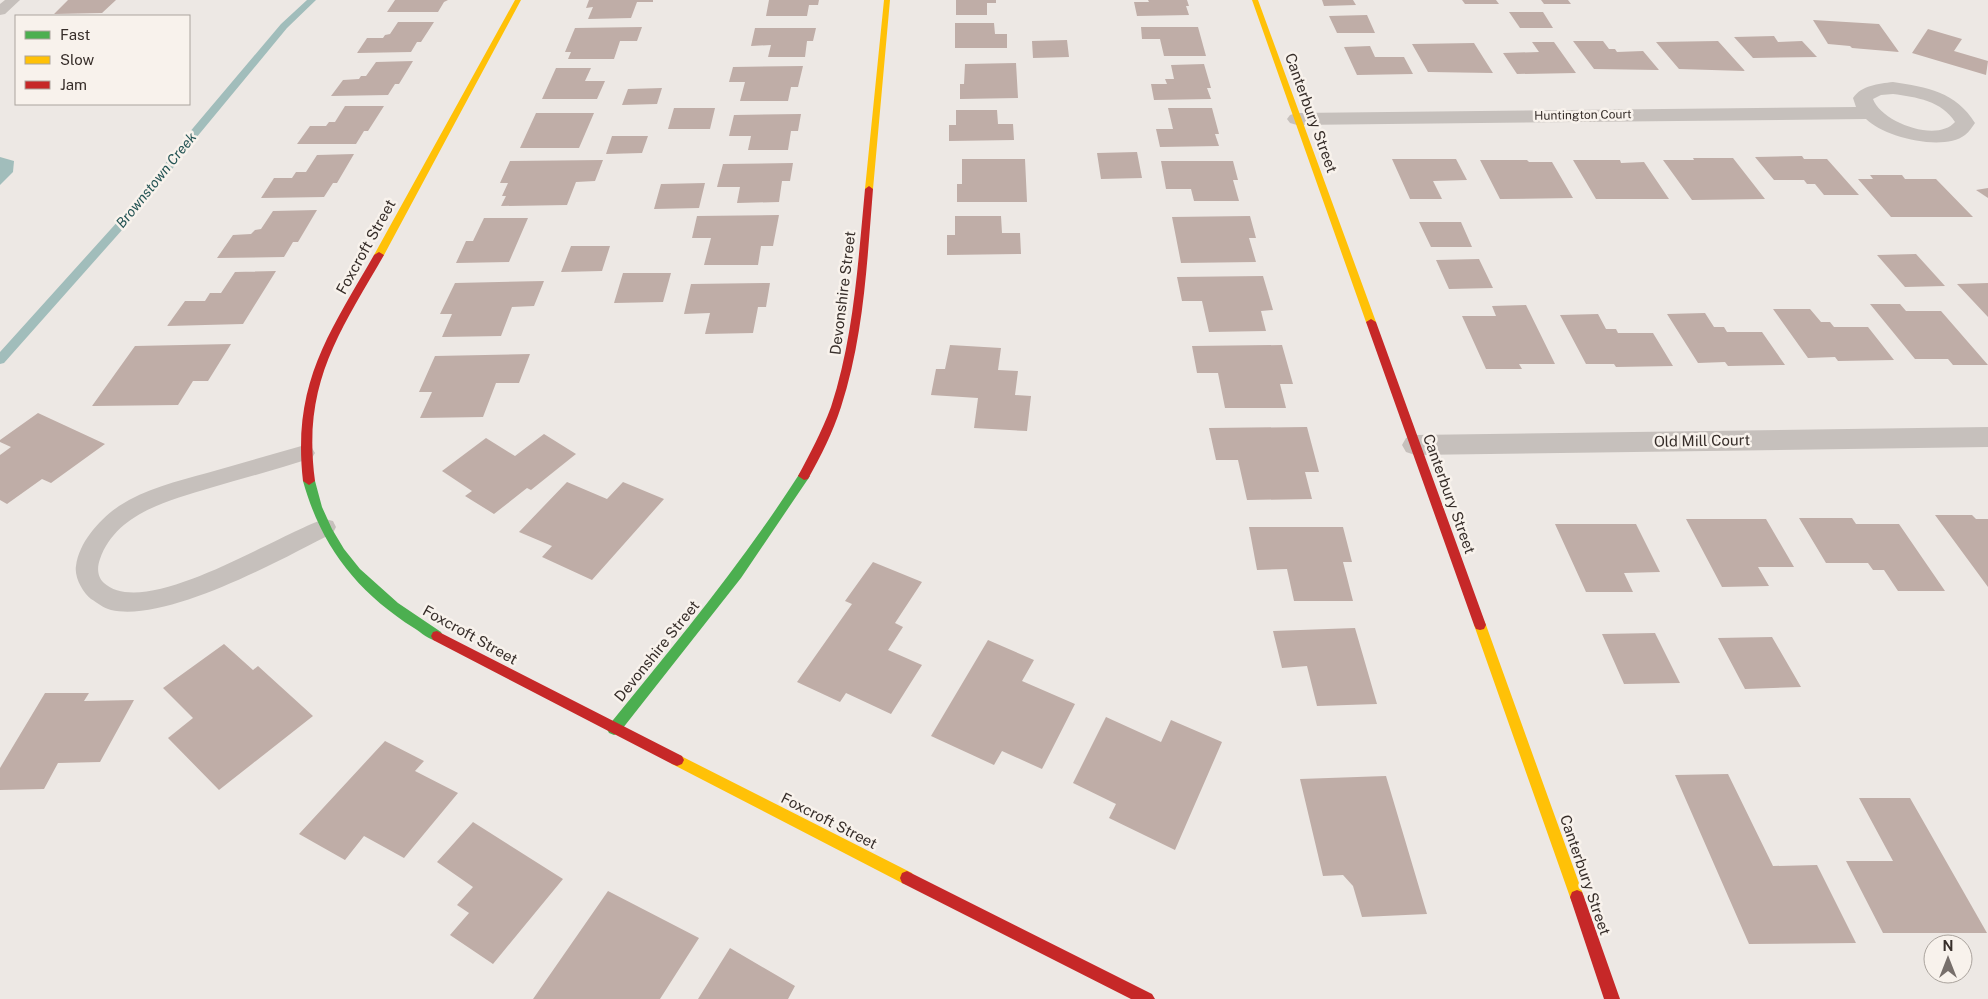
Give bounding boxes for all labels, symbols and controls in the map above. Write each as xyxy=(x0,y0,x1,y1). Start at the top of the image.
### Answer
legend xyxy=(15,15,190,105)
text: Fast xyxy=(60,26,90,43)
text: Slow xyxy=(60,51,95,68)
street label: Canterbury Street xyxy=(1282,51,1341,175)
text: Jam xyxy=(60,76,87,93)
street label: Huntington Court xyxy=(1534,107,1632,123)
water label: Brownstown Creek xyxy=(113,129,200,231)
street label: Foxcroft Street xyxy=(333,196,399,297)
street label: Devonshire Street xyxy=(826,230,859,356)
street label: Old Mill Court xyxy=(1654,431,1750,450)
street label: Canterbury Street xyxy=(1420,432,1479,556)
street label: Devonshire Street xyxy=(611,597,703,705)
street label: Foxcroft Street xyxy=(420,602,521,668)
street label: Foxcroft Street xyxy=(778,789,880,852)
street label: Canterbury Street xyxy=(1557,812,1614,937)
north arrow xyxy=(1923,934,1973,984)
text: N xyxy=(1943,938,1953,954)

